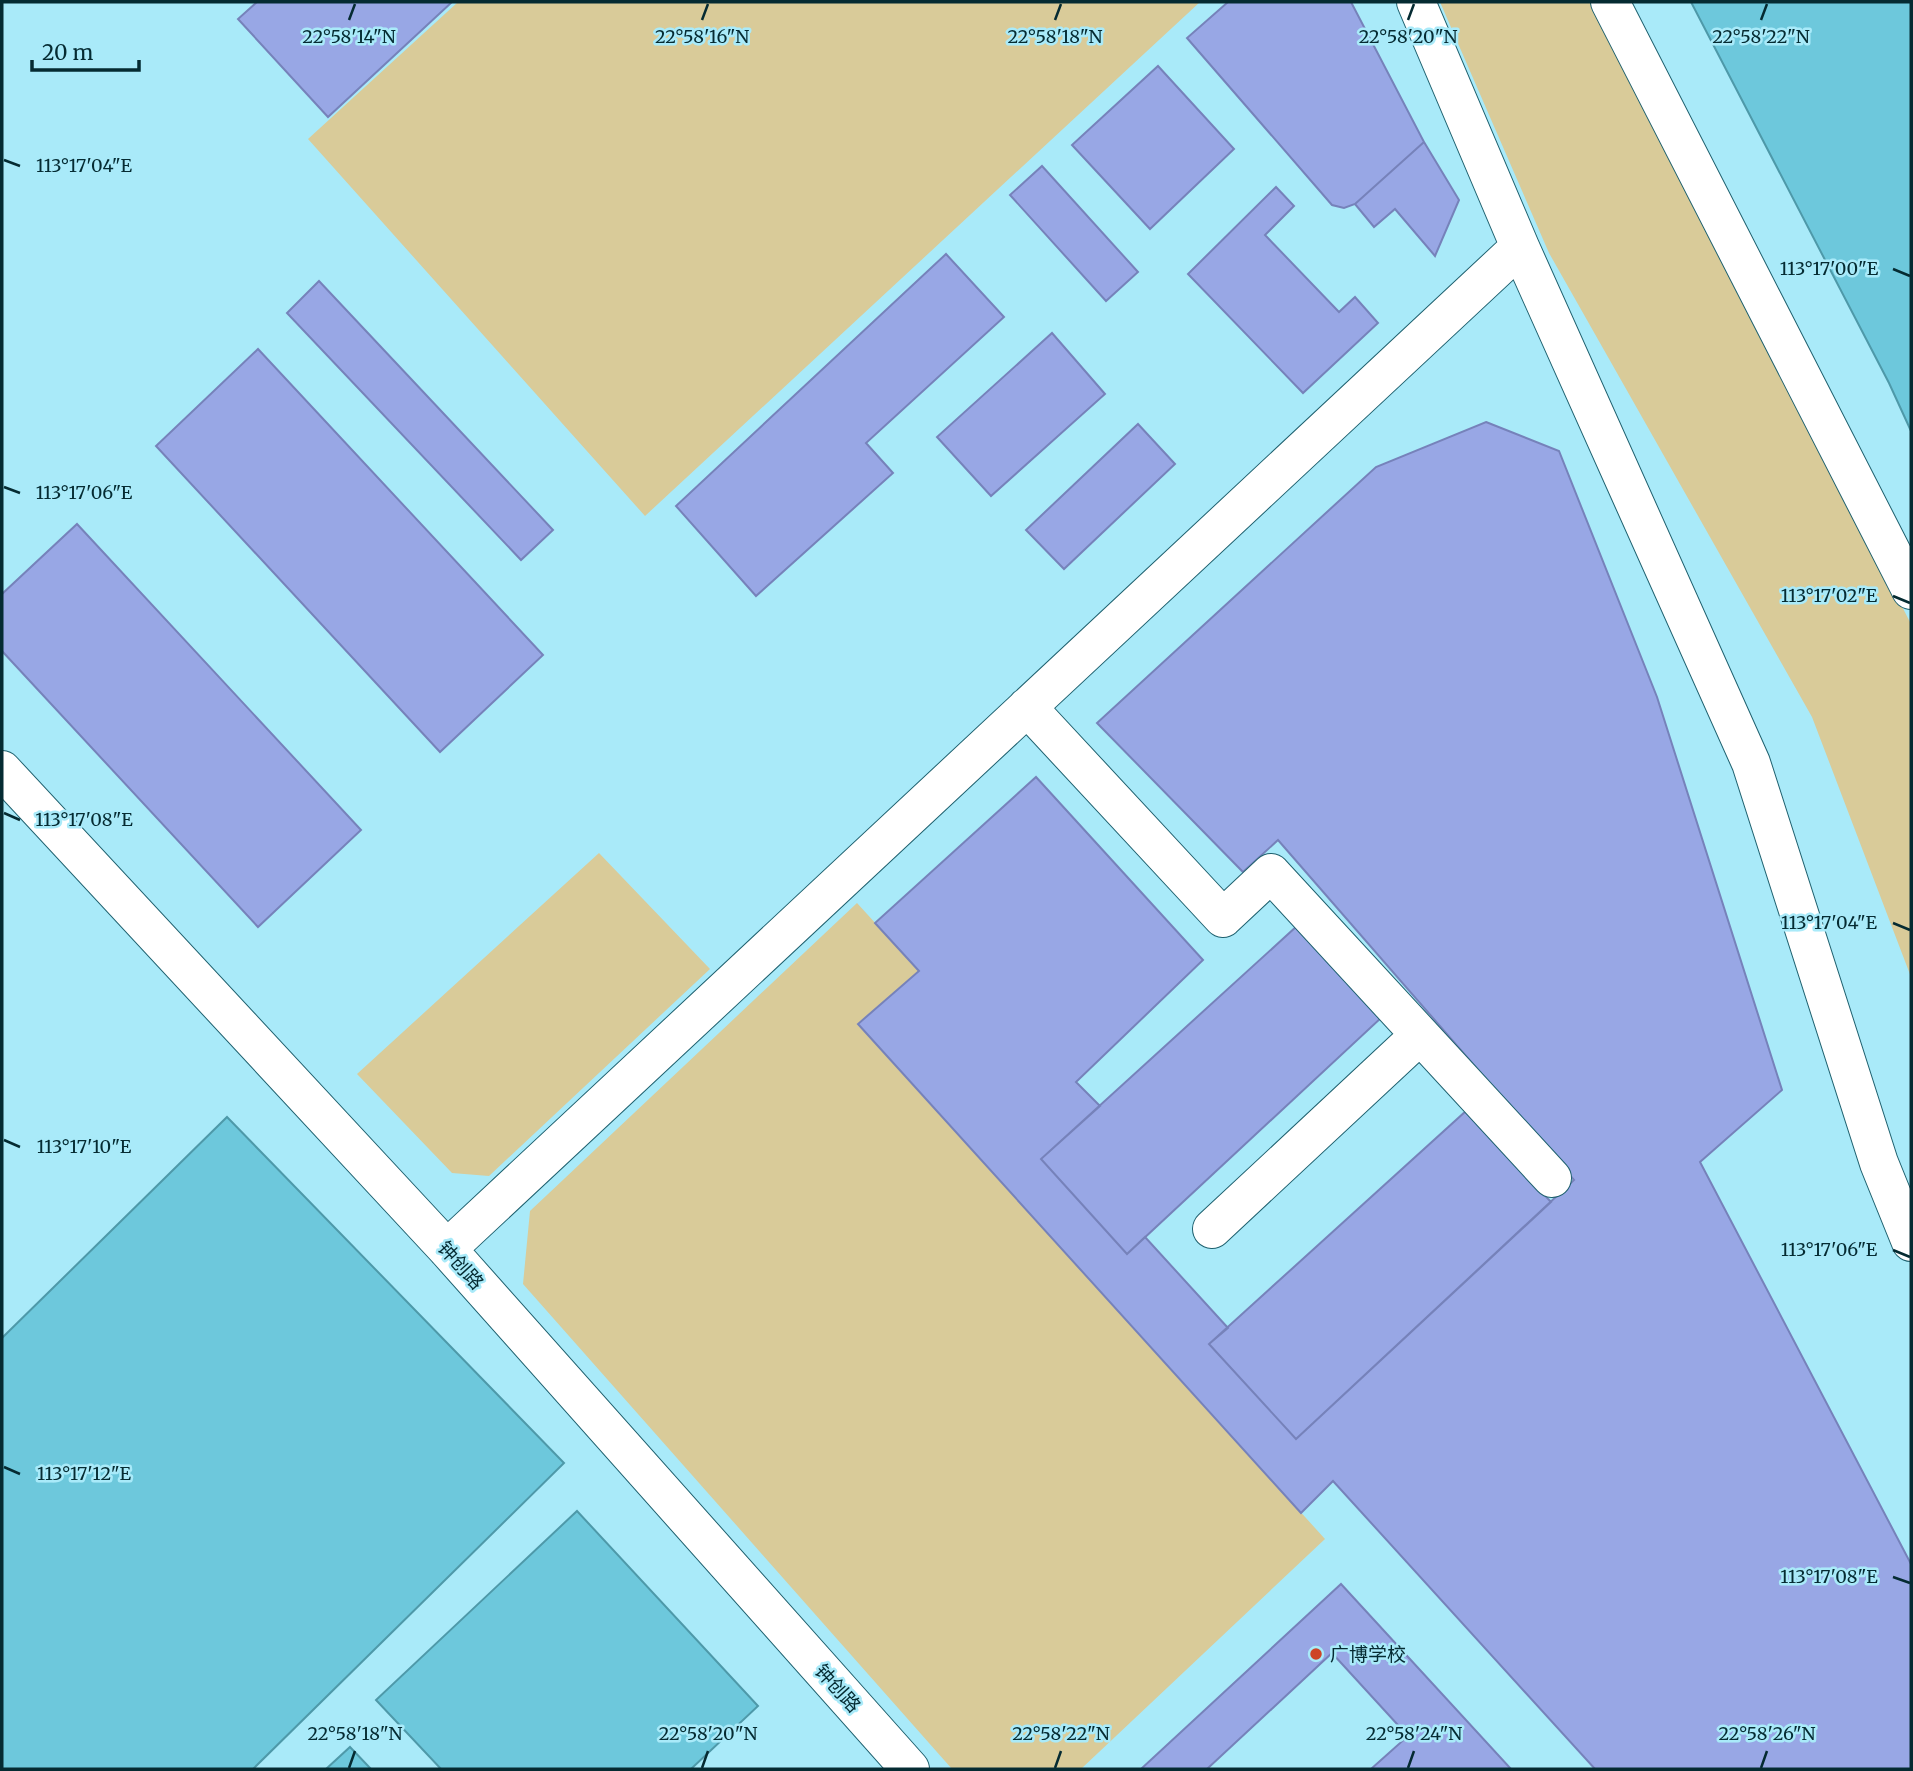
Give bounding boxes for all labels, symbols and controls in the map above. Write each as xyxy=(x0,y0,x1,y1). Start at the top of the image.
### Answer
text: 22°58'14"N xyxy=(302,25,396,48)
text: 22°58'16"N xyxy=(655,25,749,48)
text: 22°58'18"N xyxy=(1007,25,1103,48)
text: 22°58'20"N xyxy=(1359,25,1457,48)
text: 22°58'22"N xyxy=(1712,25,1810,48)
scale bar xyxy=(32,28,138,72)
text: 20 m xyxy=(42,39,94,66)
text: 113°17'04"E xyxy=(36,154,133,177)
text: 113°17'00"E xyxy=(1780,257,1879,280)
text: 113°17'06"E xyxy=(36,481,133,504)
text: 113°17'02"E xyxy=(1781,584,1878,607)
text: 113°17'08"E xyxy=(35,808,133,831)
text: 113°17'04"E xyxy=(1781,911,1878,934)
text: 113°17'10"E xyxy=(37,1135,132,1158)
street label: 钟创路 xyxy=(433,1236,489,1294)
text: 113°17'06"E xyxy=(1781,1238,1878,1261)
text: 113°17'12"E xyxy=(37,1462,131,1485)
text: 113°17'08"E xyxy=(1780,1565,1878,1588)
place label: 广博学校 xyxy=(1330,1642,1406,1666)
marker: 广博学校 xyxy=(1308,1646,1324,1662)
street label: 钟创路 xyxy=(810,1659,866,1717)
text: 22°58'18"N xyxy=(307,1722,403,1745)
text: 22°58'20"N xyxy=(659,1722,757,1745)
text: 22°58'22"N xyxy=(1012,1722,1110,1745)
text: 22°58'24"N xyxy=(1366,1722,1462,1745)
text: 22°58'26"N xyxy=(1718,1722,1816,1745)

